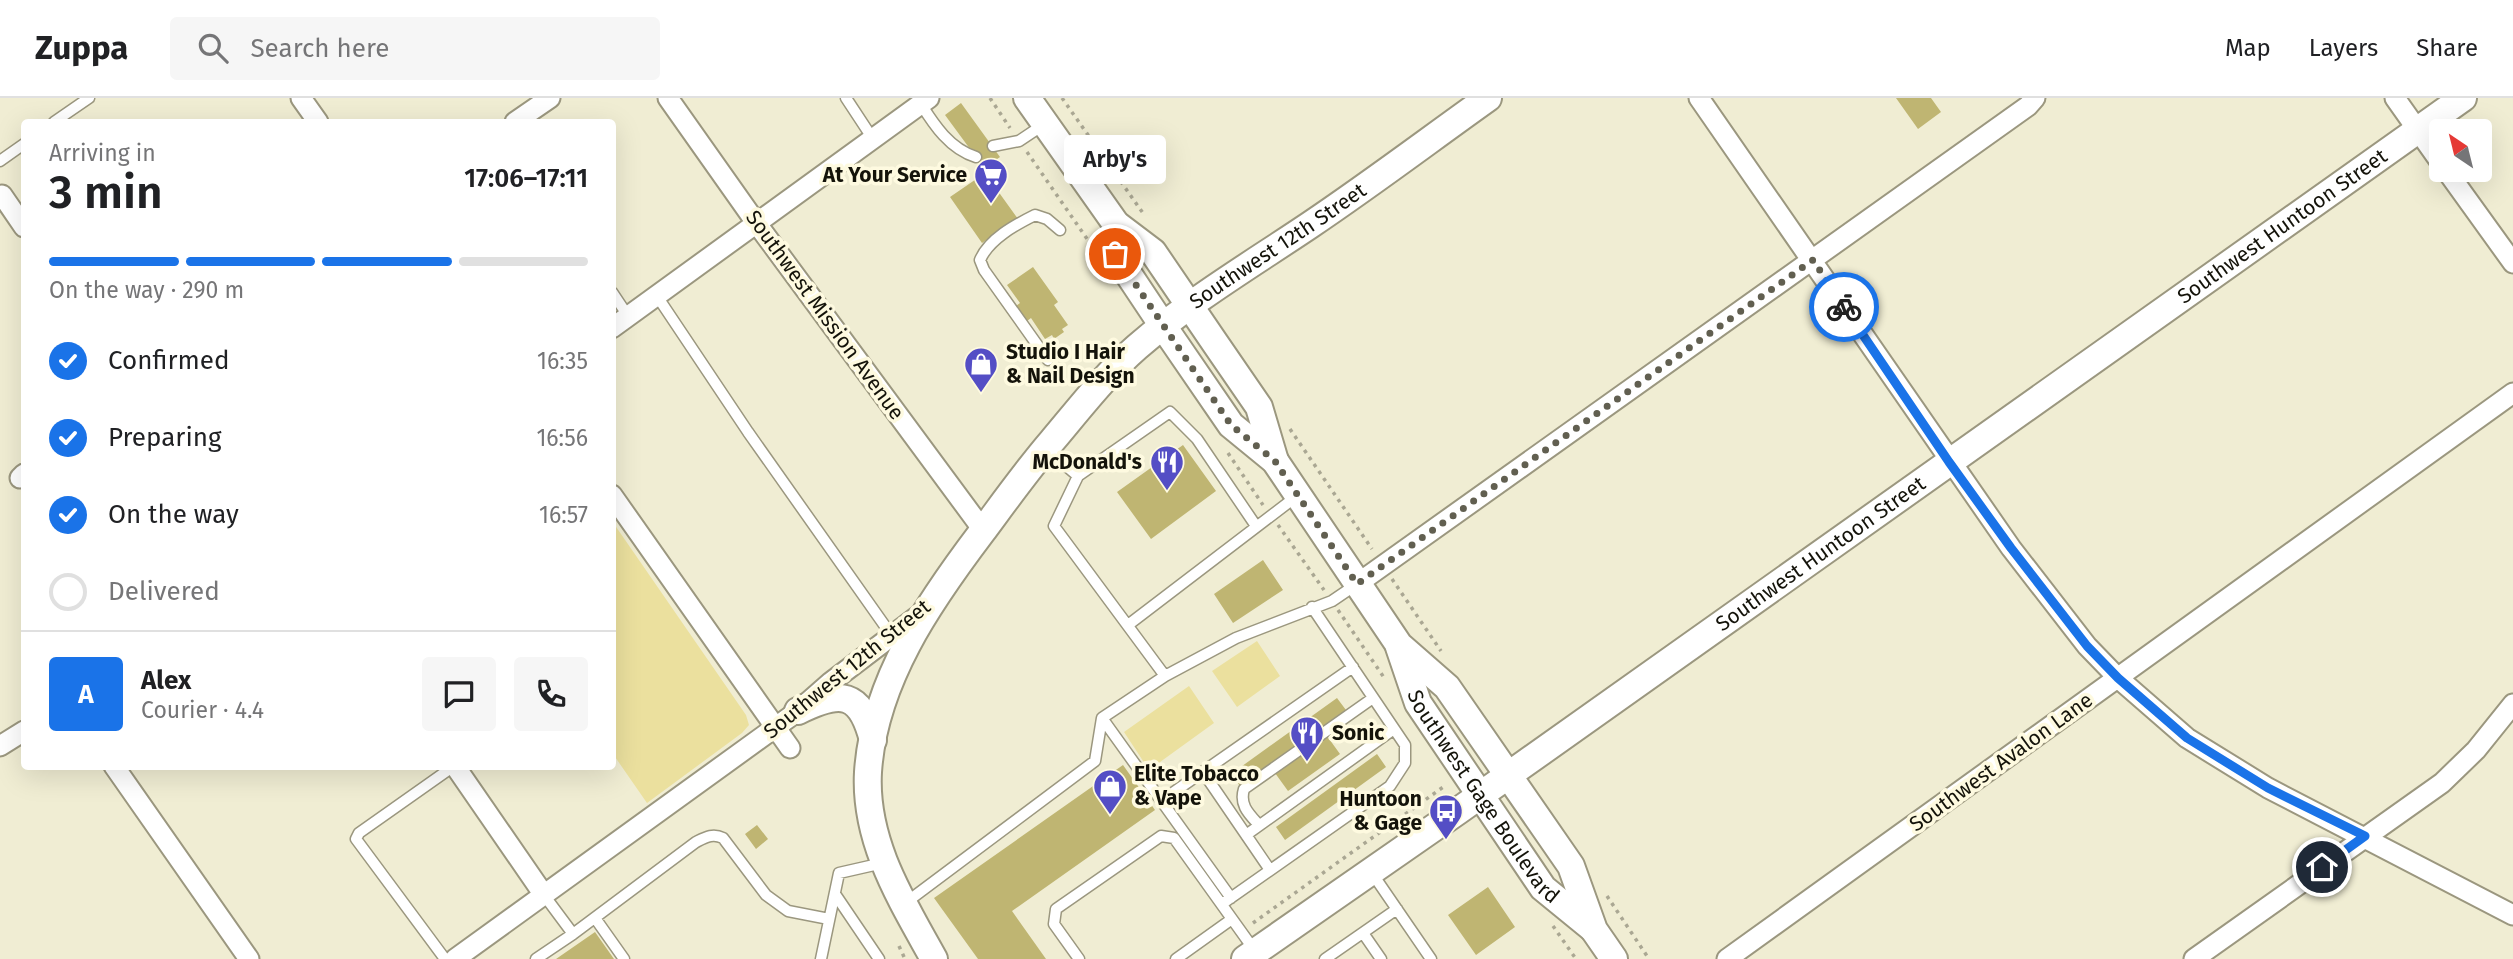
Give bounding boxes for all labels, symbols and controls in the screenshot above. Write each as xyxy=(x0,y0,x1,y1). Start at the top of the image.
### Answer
search box xyxy=(170,17,660,80)
text: Zuppa xyxy=(35,28,128,68)
icon: search xyxy=(194,29,232,67)
text: Search here xyxy=(250,33,389,64)
text: Map xyxy=(2225,34,2271,62)
text: Layers xyxy=(2309,34,2378,62)
text: Share xyxy=(2416,34,2478,62)
north arrow xyxy=(2429,119,2492,182)
map controls xyxy=(2429,119,2492,182)
callout: Arby's xyxy=(1064,135,1166,184)
text: Arriving in xyxy=(49,139,156,167)
street label: Southwest Huntoon Street xyxy=(2172,143,2392,309)
text: Arby's xyxy=(1083,145,1147,173)
supermarket icon: At Your Service xyxy=(972,156,1010,205)
place label: At Your Service xyxy=(822,162,967,188)
text: 17:06–17:11 xyxy=(464,163,588,194)
text: 3 min xyxy=(49,165,163,220)
street label: Southwest 12th Street xyxy=(1184,177,1372,315)
street label: Southwest Mission Avenue xyxy=(740,205,910,425)
pin xyxy=(1085,224,1145,284)
icon: bag xyxy=(1096,235,1134,273)
courier xyxy=(1809,272,1879,342)
text: On the way · 290 m xyxy=(49,276,244,304)
icon: bike xyxy=(1825,288,1863,326)
place label: Studio I Hair & Nail Design xyxy=(1006,339,1135,389)
icon: check xyxy=(49,342,87,380)
text: Confirmed xyxy=(108,345,229,376)
shop icon: Studio I Hair & Nail Design xyxy=(962,345,1000,394)
text: 16:35 xyxy=(537,347,588,375)
icon: check xyxy=(49,419,87,457)
text: Preparing xyxy=(108,422,221,453)
text: 16:56 xyxy=(536,424,588,452)
restaurant icon: McDonald's xyxy=(1148,443,1186,492)
place label: McDonald's xyxy=(1032,449,1142,475)
street label: Southwest Huntoon Street xyxy=(1711,470,1931,637)
icon: check xyxy=(49,496,87,534)
text: On the way xyxy=(108,499,239,530)
text: 16:57 xyxy=(539,501,588,529)
text: Delivered xyxy=(108,576,220,607)
street label: Southwest 12th Street xyxy=(758,593,936,744)
button: chat xyxy=(422,657,496,731)
button: phone xyxy=(514,657,588,731)
text: Alex xyxy=(141,665,191,696)
text: A xyxy=(78,679,94,710)
street label: Southwest Gage Boulevard xyxy=(1402,687,1565,909)
street label: Southwest Avalon Lane xyxy=(1904,687,2098,837)
text: Courier · 4.4 xyxy=(141,696,264,724)
restaurant icon: Sonic xyxy=(1288,714,1326,763)
place label: Sonic xyxy=(1332,720,1384,746)
place label: Elite Tobacco & Vape xyxy=(1134,761,1259,811)
shop icon: Elite Tobacco & Vape xyxy=(1091,767,1129,816)
place label: Huntoon & Gage xyxy=(1340,786,1422,836)
bus stop icon: Huntoon & Gage xyxy=(1427,792,1465,841)
pin xyxy=(2292,837,2352,897)
icon: home xyxy=(2303,848,2341,886)

